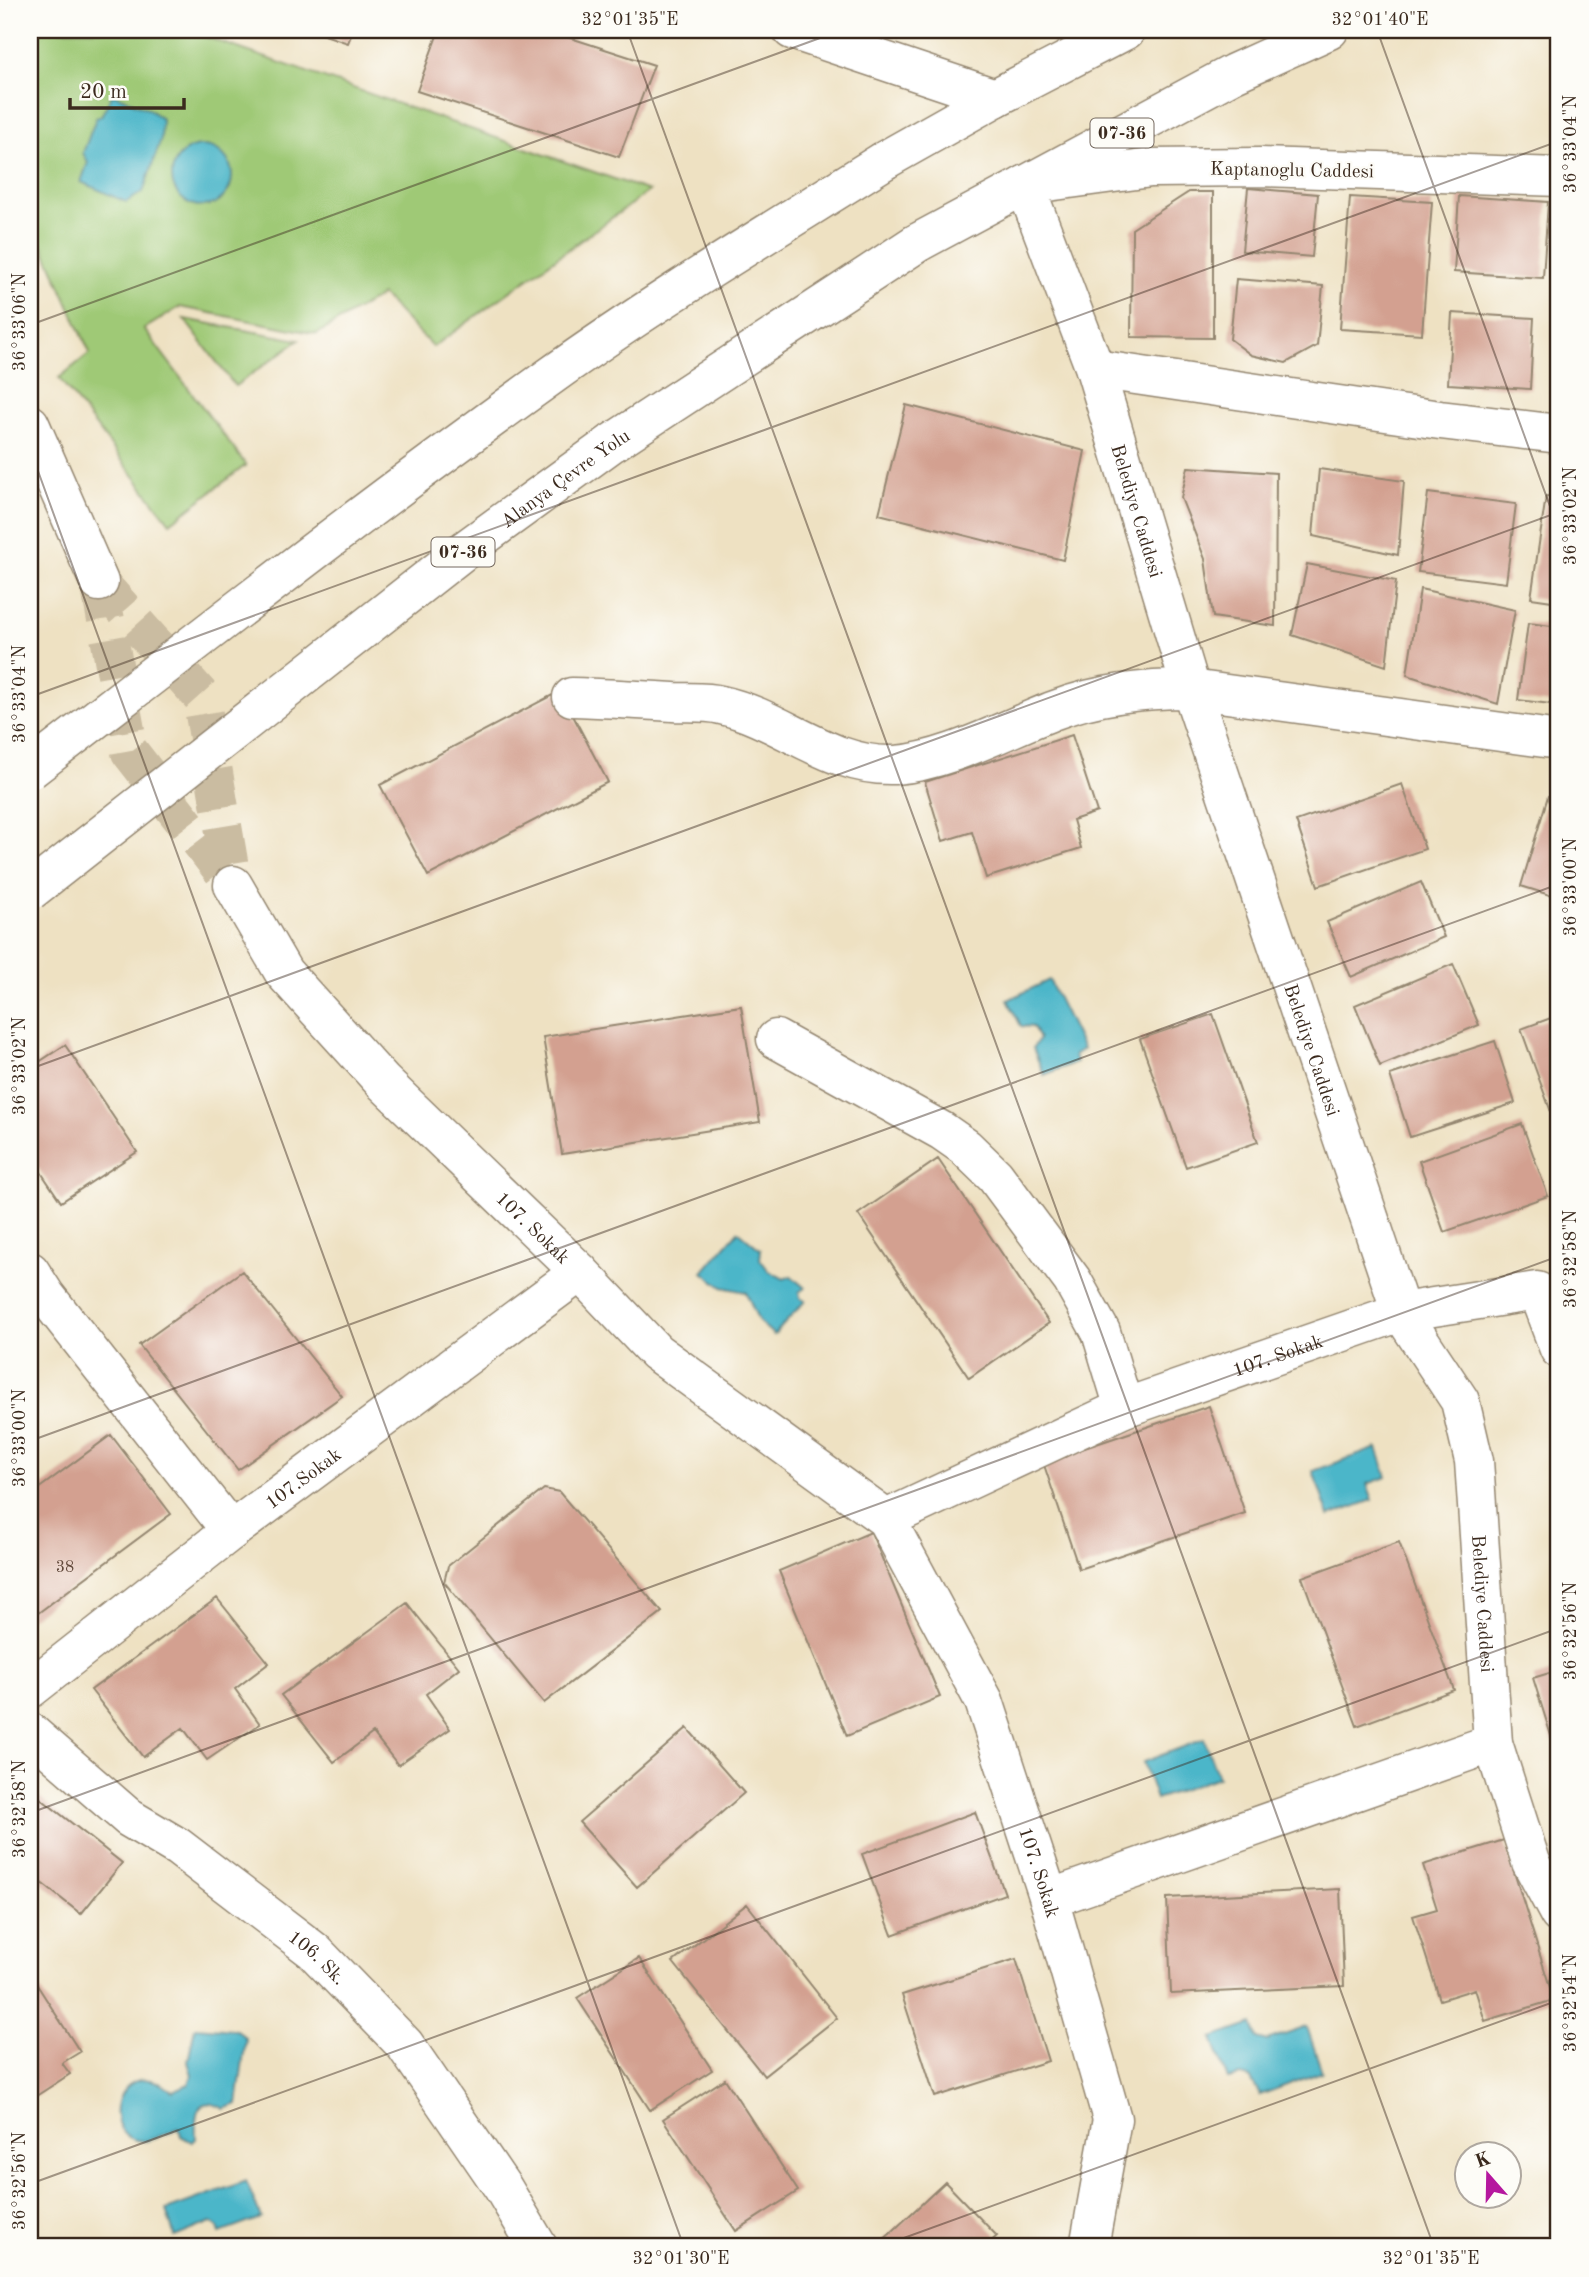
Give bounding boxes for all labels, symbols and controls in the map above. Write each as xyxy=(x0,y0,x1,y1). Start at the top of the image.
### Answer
text: 32°01'35"E xyxy=(582,11,678,29)
text: 32°01'40"E xyxy=(1332,11,1428,29)
scale bar xyxy=(70,66,184,110)
text: 20 m xyxy=(80,82,127,103)
text: 36°33'04"N xyxy=(1562,95,1580,193)
road number: 07-36 xyxy=(1090,118,1154,148)
street label: Kaptanoglu Caddesi xyxy=(1210,161,1374,182)
text: 36°33'06"N xyxy=(11,273,29,371)
street label: Alanya Çevre Yolu xyxy=(498,427,634,532)
street label: Belediye Caddesi xyxy=(1106,442,1164,580)
text: 36°33'02"N xyxy=(1562,467,1580,565)
road number: 07-36 xyxy=(432,538,494,566)
text: 36°33'04"N xyxy=(11,645,29,743)
text: 36°33'00"N xyxy=(1562,838,1580,936)
street label: Belediye Caddesi xyxy=(1279,982,1341,1119)
text: 36°33'02"N xyxy=(11,1017,29,1115)
street label: 107. Sokak xyxy=(491,1189,572,1269)
text: 36°32'58"N xyxy=(1562,1210,1580,1308)
street label: 107. Sokak xyxy=(1231,1333,1326,1382)
text: 36°33'00"N xyxy=(11,1389,29,1487)
street label: 107.Sokak xyxy=(263,1446,346,1514)
street label: Belediye Caddesi xyxy=(1467,1534,1495,1673)
house number: 38 xyxy=(56,1560,74,1576)
text: 36°32'56"N xyxy=(1562,1582,1580,1680)
text: 36°32'58"N xyxy=(11,1760,29,1858)
street label: 107. Sokak xyxy=(1014,1825,1061,1920)
street label: 106. Sk. xyxy=(284,1928,348,1990)
text: 36°32'54"N xyxy=(1562,1954,1580,2052)
text: 36°32'56"N xyxy=(11,2132,29,2230)
north arrow xyxy=(1452,2140,1522,2210)
text: K xyxy=(1473,2150,1494,2173)
text: 32°01'30"E xyxy=(633,2250,729,2268)
text: 32°01'35"E xyxy=(1383,2250,1479,2268)

